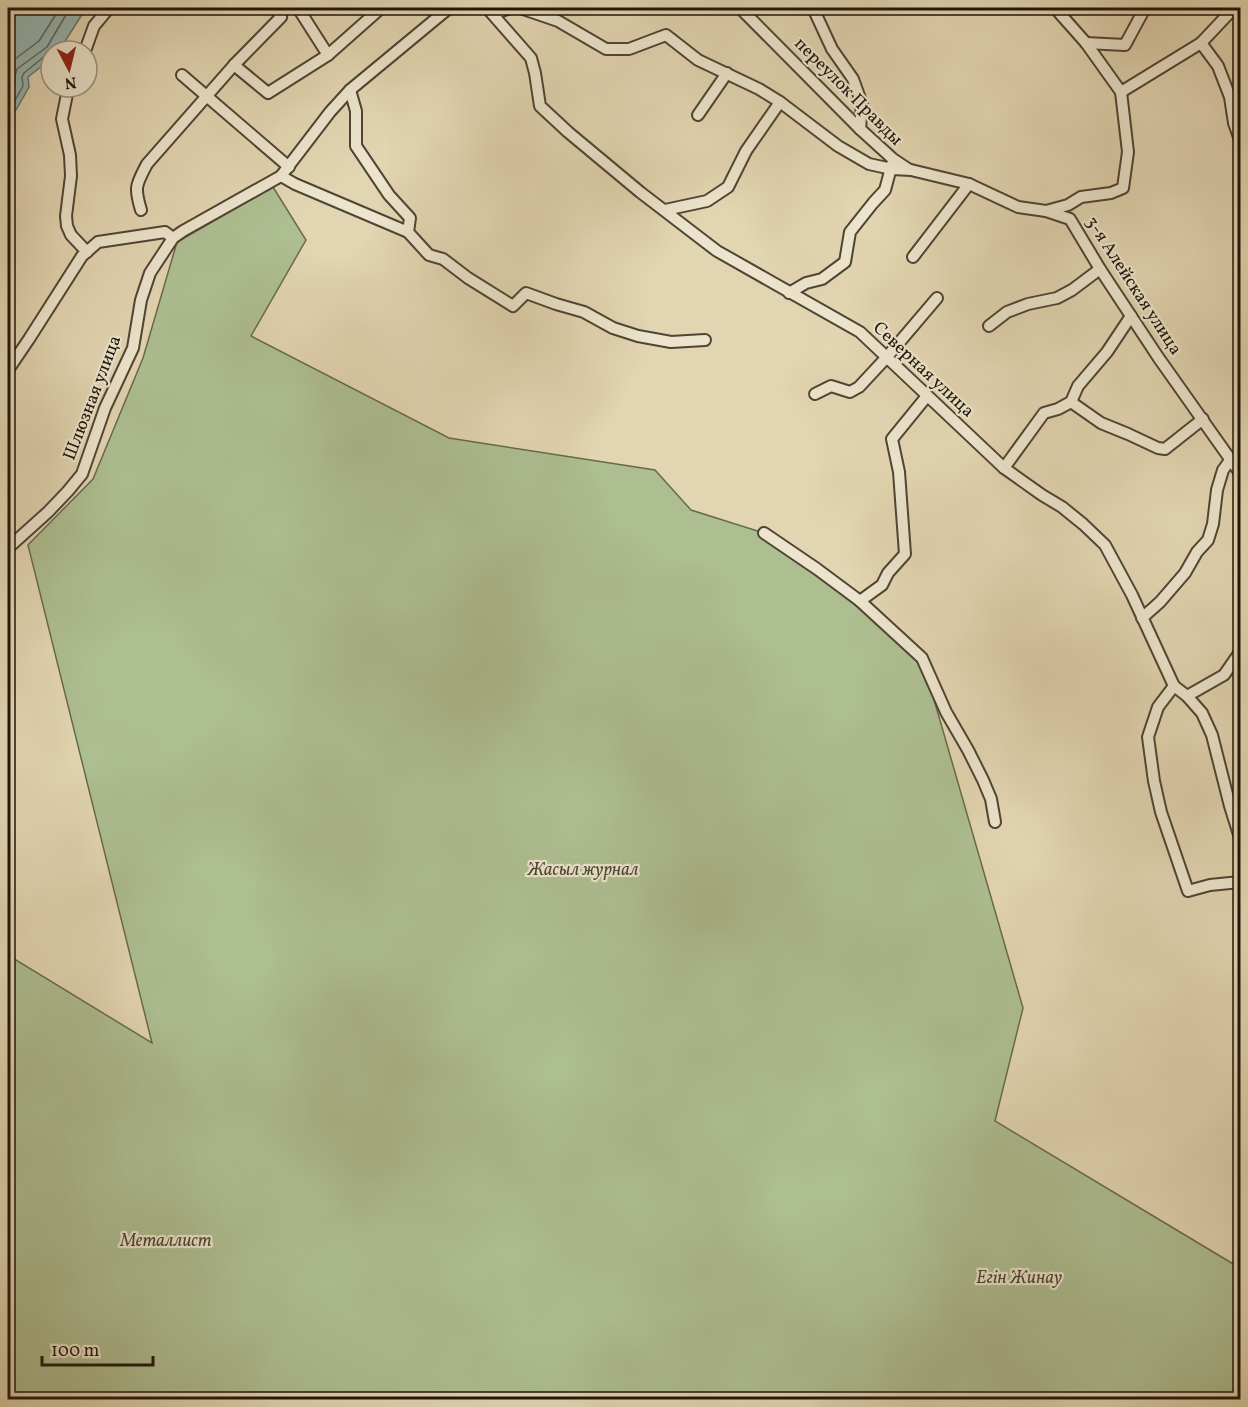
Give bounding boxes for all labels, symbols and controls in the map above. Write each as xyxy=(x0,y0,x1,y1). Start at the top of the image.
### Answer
street label: переулок Правды xyxy=(788,32,908,152)
north arrow xyxy=(39,39,99,99)
text: N xyxy=(63,70,78,94)
street label: 3-я Алейская улица xyxy=(1079,212,1187,360)
street label: Северная улица xyxy=(867,316,979,424)
street label: Шлюзная улица xyxy=(58,332,128,464)
park label: Жасыл журнал xyxy=(527,858,639,883)
park label: Металлист xyxy=(119,1229,212,1254)
park label: Егін Жинау xyxy=(976,1266,1062,1291)
scale bar xyxy=(42,1329,153,1367)
text: 100 m xyxy=(51,1339,100,1364)

